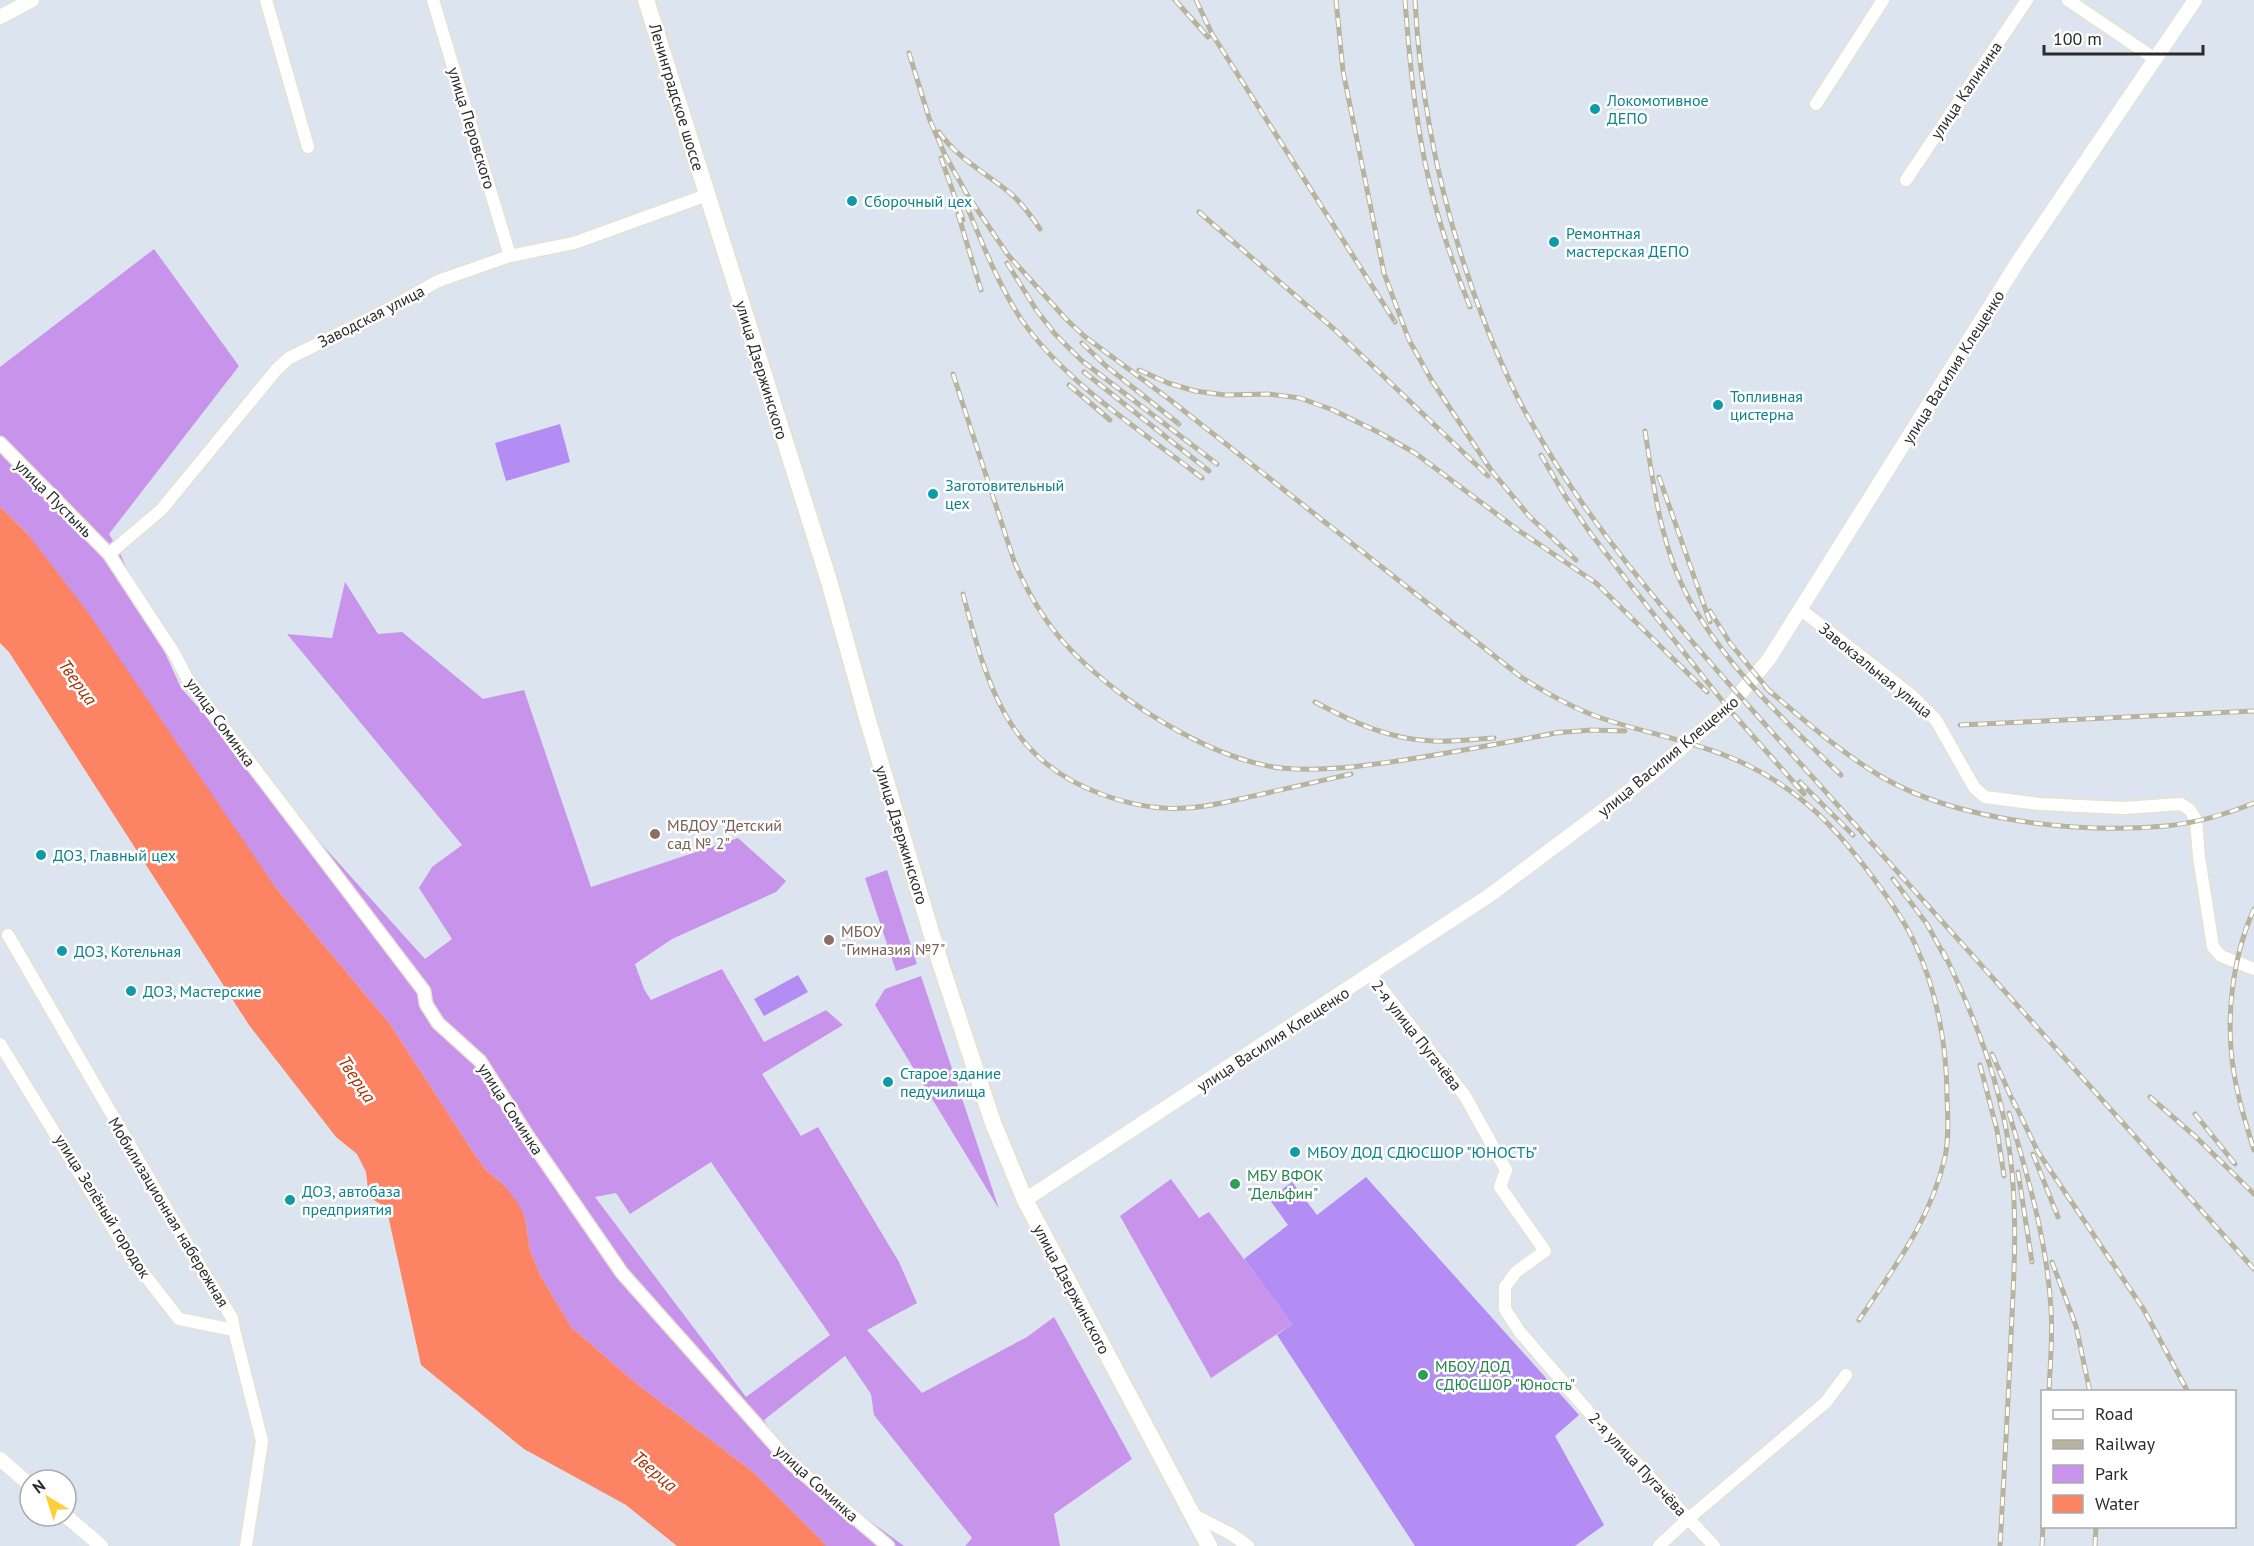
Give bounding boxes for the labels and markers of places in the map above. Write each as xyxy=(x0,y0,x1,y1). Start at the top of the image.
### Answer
place label: Локомотивное ДЕПО xyxy=(1606,90,1709,128)
marker: Локомотивное ДЕПО xyxy=(1588,102,1602,116)
place label: Сборочный цех xyxy=(864,191,972,211)
marker: Сборочный цех xyxy=(845,194,859,208)
place label: Ремонтная мастерская ДЕПО xyxy=(1566,223,1689,261)
marker: Ремонтная мастерская ДЕПО xyxy=(1547,235,1561,249)
place label: Топливная цистерна xyxy=(1730,386,1803,424)
marker: Топливная цистерна xyxy=(1711,398,1725,412)
place label: Заготовительный цех xyxy=(945,475,1064,513)
marker: Заготовительный цех xyxy=(926,487,940,501)
place label: МБДОУ "Детский сад № 2" xyxy=(667,815,782,853)
marker: МБДОУ "Детский сад № 2" xyxy=(648,827,662,841)
place label: ДОЗ, Главный цех xyxy=(53,845,176,865)
marker: ДОЗ, Главный цех xyxy=(34,848,48,862)
place label: МБОУ "Гимназия №7" xyxy=(841,921,945,959)
marker: МБОУ "Гимназия №7" xyxy=(822,933,836,947)
place label: ДОЗ, Котельная xyxy=(74,941,181,961)
marker: ДОЗ, Котельная xyxy=(55,944,69,958)
place label: ДОЗ, Мастерские xyxy=(143,981,262,1001)
marker: ДОЗ, Мастерские xyxy=(124,984,138,998)
place label: Старое здание педучилища xyxy=(900,1063,1001,1101)
marker: Старое здание педучилища xyxy=(881,1075,895,1089)
place label: МБОУ ДОД СДЮСШОР "ЮНОСТЬ" xyxy=(1307,1142,1537,1162)
marker: МБОУ ДОД СДЮСШОР "ЮНОСТЬ" xyxy=(1288,1145,1302,1159)
place label: МБУ ВФОК "Дельфин" xyxy=(1247,1165,1324,1203)
marker: МБУ ВФОК "Дельфин" xyxy=(1228,1177,1242,1191)
place label: ДОЗ, автобаза предприятия xyxy=(302,1181,401,1219)
marker: ДОЗ, автобаза предприятия xyxy=(283,1193,297,1207)
place label: МБОУ ДОД СДЮСШОР "Юность" xyxy=(1435,1356,1575,1394)
marker: МБОУ ДОД СДЮСШОР "Юность" xyxy=(1416,1368,1430,1382)

